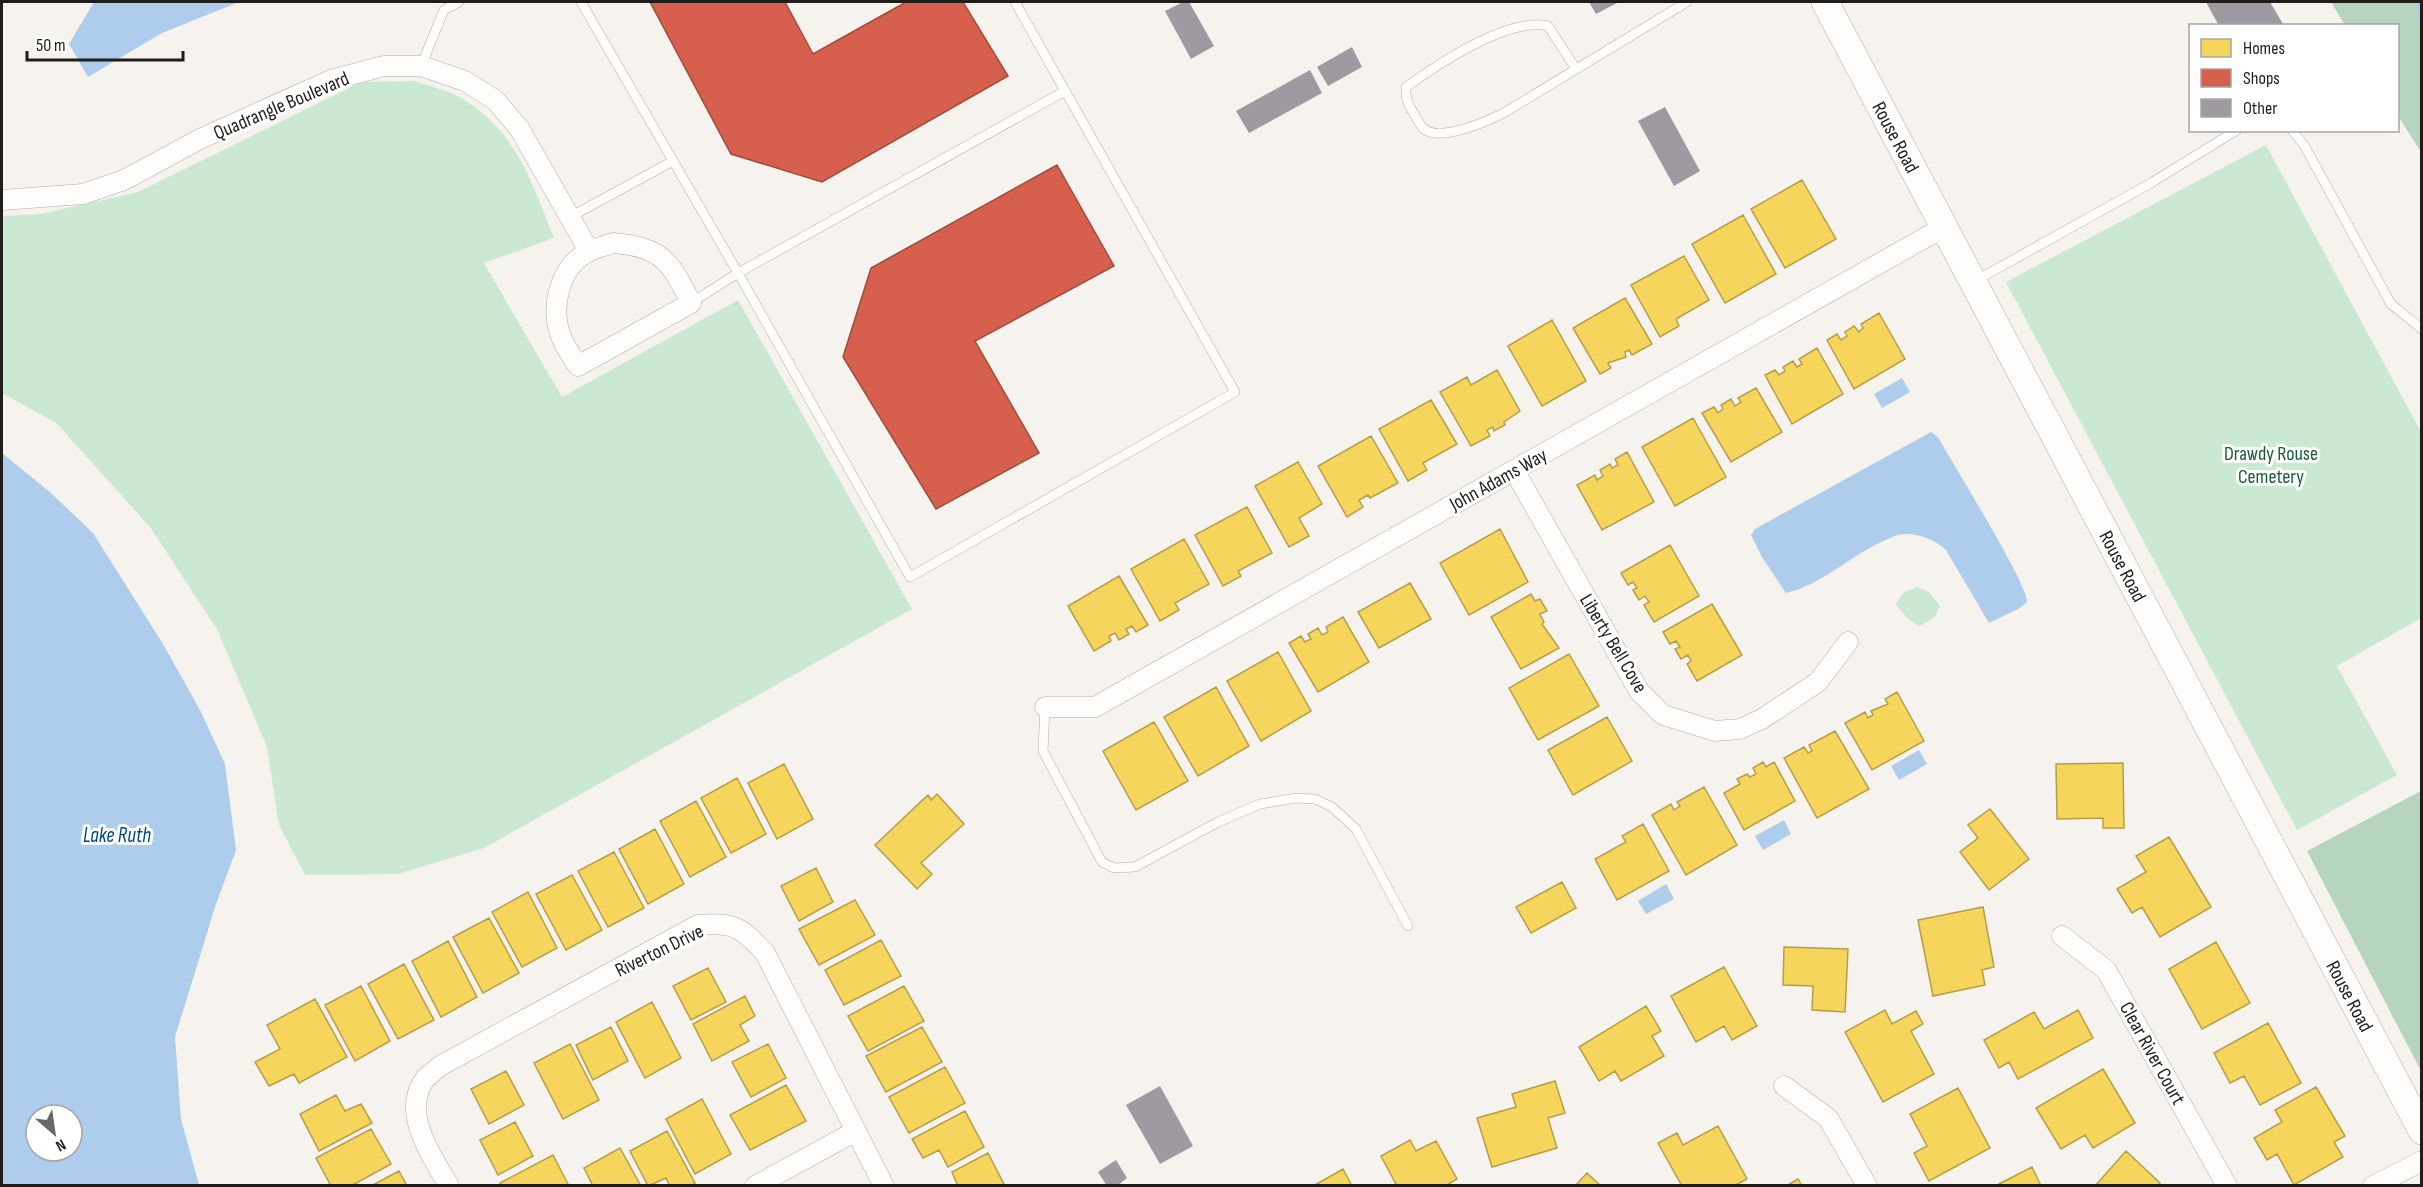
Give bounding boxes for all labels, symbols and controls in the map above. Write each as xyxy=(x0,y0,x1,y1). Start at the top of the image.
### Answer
scale bar xyxy=(27,24,183,62)
legend xyxy=(2189,24,2399,132)
text: 50 m xyxy=(36,35,66,56)
text: Homes xyxy=(2243,38,2285,59)
street label: Quadrangle Boulevard xyxy=(210,67,353,145)
text: Shops xyxy=(2243,68,2280,89)
street label: Rouse Road xyxy=(1866,98,1924,177)
text: Other xyxy=(2243,98,2277,119)
park label: Drawdy Rouse Cemetery xyxy=(2224,442,2318,489)
street label: John Adams Way xyxy=(1445,443,1552,517)
street label: Rouse Road xyxy=(2093,527,2151,606)
street label: Liberty Bell Cove xyxy=(1574,590,1652,697)
water label: Lake Ruth xyxy=(83,823,151,848)
street label: Riverton Drive xyxy=(611,919,708,983)
street label: Rouse Road xyxy=(2320,957,2378,1036)
street label: Clear River Court xyxy=(2114,998,2190,1109)
north arrow xyxy=(24,1103,84,1163)
text: N xyxy=(52,1134,69,1155)

